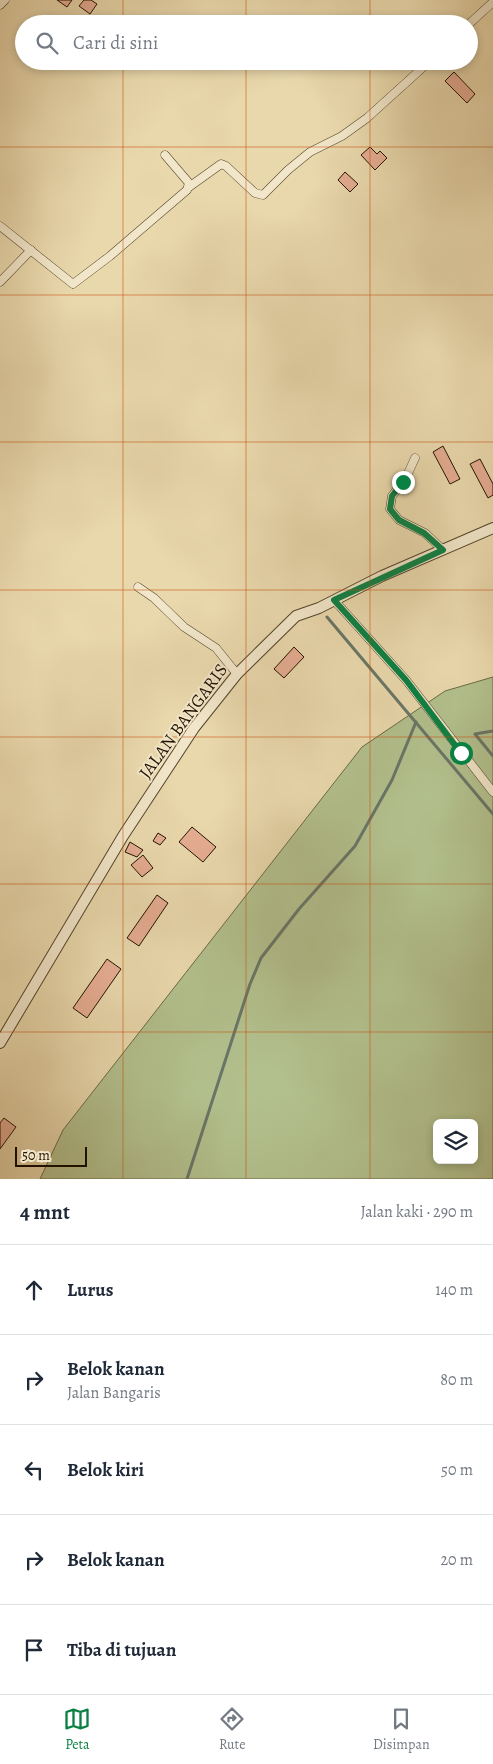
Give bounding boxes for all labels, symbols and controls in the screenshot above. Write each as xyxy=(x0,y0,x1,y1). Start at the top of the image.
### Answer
search box xyxy=(15,15,478,70)
icon: search xyxy=(33,29,61,57)
text: Cari di sini xyxy=(73,30,158,56)
route end xyxy=(392,471,415,494)
street label: JALAN BANGARIS xyxy=(133,659,233,783)
route start xyxy=(450,742,473,765)
map controls xyxy=(433,1119,478,1164)
button: layers xyxy=(433,1119,478,1164)
scale bar xyxy=(15,1144,88,1167)
text: 50 m xyxy=(22,1146,50,1165)
text: 4 mnt xyxy=(20,1198,70,1226)
text: Jalan kaki · 290 m xyxy=(361,1201,473,1223)
icon: ahead xyxy=(20,1276,48,1304)
text: Lurus xyxy=(67,1277,113,1303)
text: 140 m xyxy=(435,1279,473,1301)
text: Belok kanan xyxy=(67,1356,165,1382)
icon: right xyxy=(20,1366,48,1394)
text: 80 m xyxy=(440,1369,473,1391)
text: Jalan Bangaris xyxy=(67,1382,161,1404)
icon: left xyxy=(20,1456,48,1484)
text: Belok kiri xyxy=(67,1457,144,1483)
text: 50 m xyxy=(441,1459,473,1481)
icon: right xyxy=(20,1546,48,1574)
text: Belok kanan xyxy=(67,1547,165,1573)
text: 20 m xyxy=(440,1549,473,1571)
icon: arrive xyxy=(20,1636,48,1664)
text: Tiba di tujuan xyxy=(67,1637,176,1663)
tab: Peta xyxy=(63,1705,91,1754)
tab: Rute xyxy=(218,1705,246,1754)
tab: Disimpan xyxy=(373,1705,430,1754)

